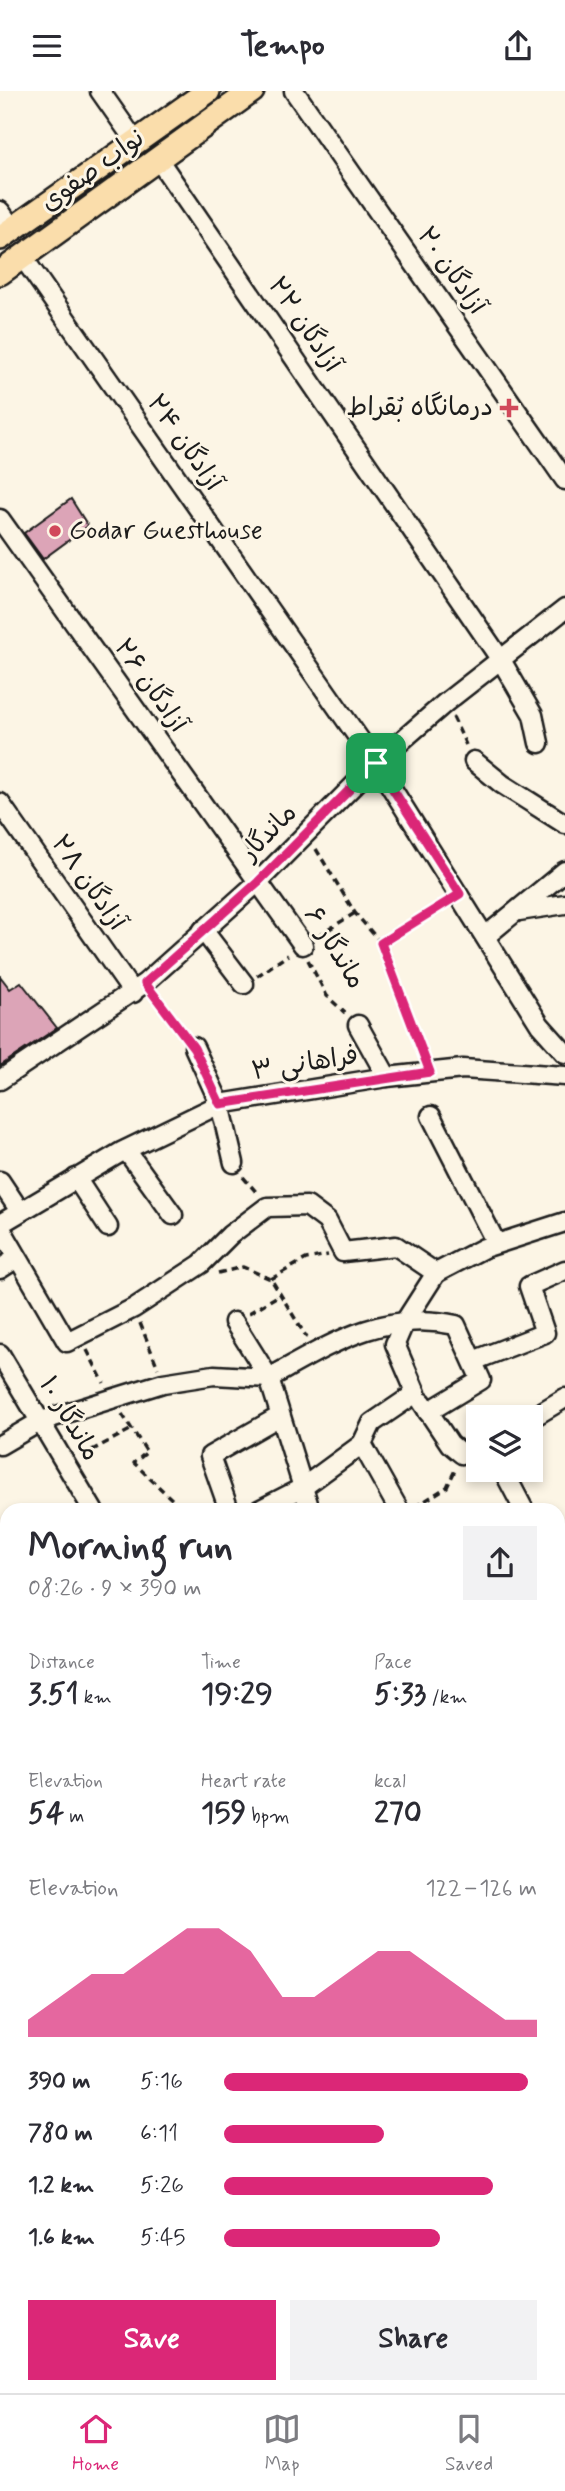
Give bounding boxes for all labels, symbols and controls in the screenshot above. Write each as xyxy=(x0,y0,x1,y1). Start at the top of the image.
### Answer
text: Tempo xyxy=(240,25,325,67)
icon: menu xyxy=(28,27,66,65)
icon: share xyxy=(499,27,537,65)
street label: نواب صفوی xyxy=(34,122,152,220)
street label: آزادگان ۲۰ xyxy=(409,221,494,323)
street label: آزادگان ۲۲ xyxy=(260,270,349,381)
street label: آزادگان ۲۴ xyxy=(138,388,231,499)
place label: درمانگاه بُقراط xyxy=(347,391,493,425)
marker: درمانگاه بُقراط xyxy=(499,398,519,418)
place label: Godar Guesthouse xyxy=(69,514,263,548)
marker: Godar Guesthouse xyxy=(47,523,63,539)
street label: آزادگان ۲۶ xyxy=(105,633,195,741)
pin xyxy=(346,733,406,793)
icon: arrive xyxy=(357,744,395,782)
street label: ماندگار xyxy=(233,797,305,870)
street label: آزادگان ۲۸ xyxy=(43,829,134,939)
street label: ماندگار ۶ xyxy=(296,901,372,995)
street label: فراهانی ۳ xyxy=(249,1039,361,1089)
street label: ماندگار ۱۰ xyxy=(31,1370,107,1468)
map controls xyxy=(466,1405,543,1482)
button: layers xyxy=(466,1405,543,1482)
text: Morning run xyxy=(28,1523,233,1572)
button: share xyxy=(463,1526,537,1600)
text: 08:26 · 9 × 390 m xyxy=(28,1574,202,1604)
text: Distance xyxy=(28,1650,95,1675)
text: Time xyxy=(201,1650,241,1675)
text: Pace xyxy=(374,1650,412,1675)
text: 3.51 xyxy=(28,1675,79,1714)
text: 19:29 xyxy=(201,1675,273,1714)
text: 5:33 xyxy=(374,1675,426,1714)
text: km xyxy=(79,1685,112,1710)
text: /km xyxy=(426,1685,467,1710)
text: Elevation xyxy=(28,1769,103,1794)
text: Heart rate xyxy=(201,1769,286,1794)
text: kcal xyxy=(374,1769,406,1794)
text: 54 xyxy=(28,1794,64,1833)
text: 159 xyxy=(201,1794,246,1833)
text: 270 xyxy=(374,1794,422,1833)
text: m xyxy=(64,1804,84,1829)
text: bpm xyxy=(246,1804,290,1829)
text: Elevation xyxy=(28,1874,119,1904)
text: 122–126 m xyxy=(425,1874,537,1904)
text: 390 m xyxy=(28,2067,90,2097)
text: 5:16 xyxy=(140,2067,183,2097)
text: 780 m xyxy=(28,2119,93,2149)
text: 6:11 xyxy=(140,2119,178,2149)
text: 1.2 km xyxy=(28,2171,94,2201)
text: 5:26 xyxy=(140,2171,184,2201)
text: 1.6 km xyxy=(28,2223,95,2253)
text: 5:45 xyxy=(140,2223,186,2253)
button: Save xyxy=(28,2300,276,2380)
button: Share xyxy=(290,2300,537,2380)
tab: Home xyxy=(72,2410,119,2477)
tab: Map xyxy=(263,2410,301,2477)
tab: Saved xyxy=(445,2410,493,2477)

